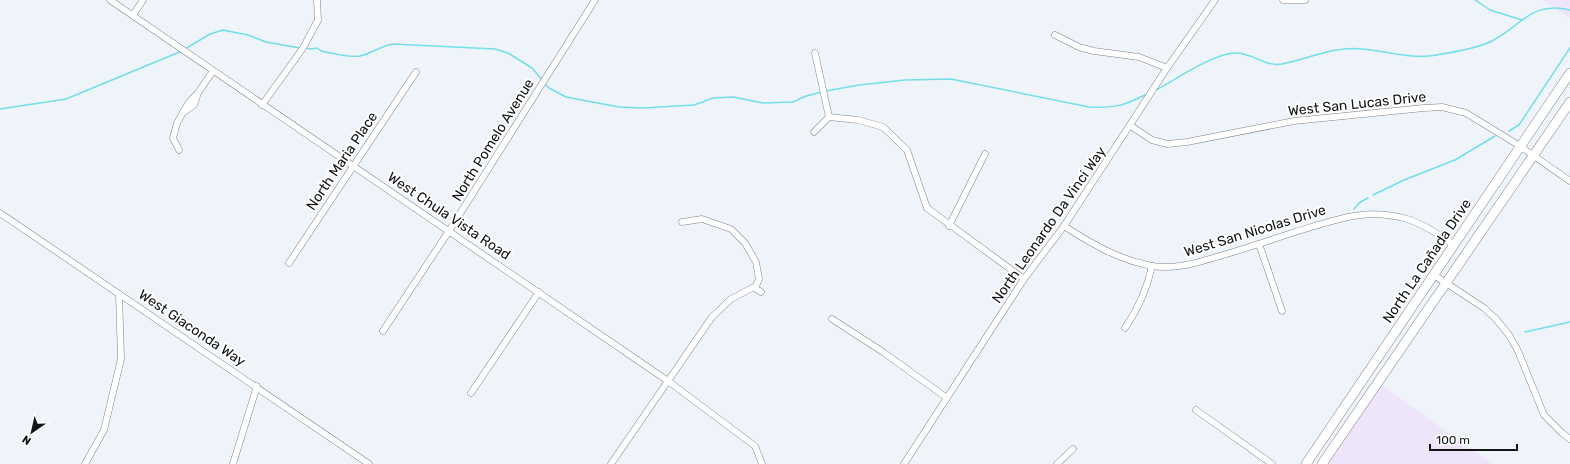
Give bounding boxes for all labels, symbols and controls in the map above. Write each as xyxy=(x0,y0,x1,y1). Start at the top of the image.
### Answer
street label: North Pomelo Avenue xyxy=(448,75,538,204)
street label: West San Lucas Drive xyxy=(1287,88,1427,120)
street label: North Maria Place xyxy=(303,108,381,213)
street label: North Leonardo Da Vinci Way xyxy=(988,143,1110,307)
street label: West Chula Vista Road xyxy=(384,168,514,264)
street label: North La Cañada Drive xyxy=(1379,196,1475,326)
street label: West San Nicolas Drive xyxy=(1182,201,1328,261)
street label: West Giaconda Way xyxy=(135,286,249,370)
north arrow xyxy=(12,412,52,452)
scale bar xyxy=(1430,426,1517,452)
text: N xyxy=(20,432,34,447)
text: 100 m xyxy=(1436,433,1470,447)

